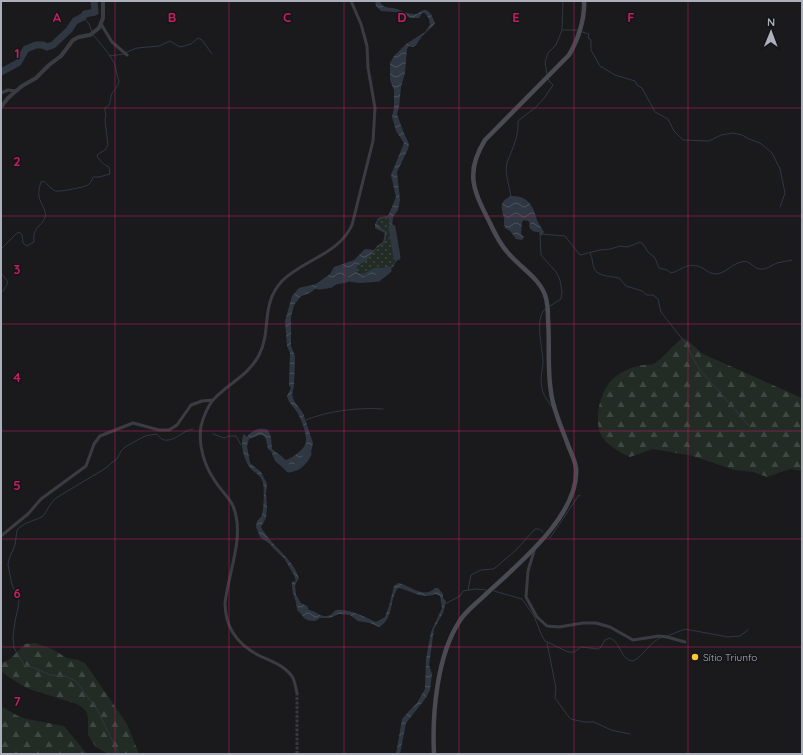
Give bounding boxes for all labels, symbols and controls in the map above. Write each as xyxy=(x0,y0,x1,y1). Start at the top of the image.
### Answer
text: A xyxy=(53,9,62,25)
text: B xyxy=(168,9,176,25)
text: C xyxy=(283,9,291,25)
text: D xyxy=(397,9,407,25)
text: E xyxy=(512,9,520,25)
text: F xyxy=(627,9,635,25)
north arrow xyxy=(751,12,791,52)
text: N xyxy=(767,15,775,29)
text: 1 xyxy=(14,45,20,61)
text: 2 xyxy=(13,153,21,169)
text: 3 xyxy=(14,261,21,277)
text: 4 xyxy=(13,369,21,385)
text: 5 xyxy=(13,477,21,493)
text: 6 xyxy=(13,585,21,601)
place label: Sítio Triunfo xyxy=(703,651,757,664)
marker: Sítio Triunfo xyxy=(690,652,700,662)
text: 7 xyxy=(13,693,21,709)

